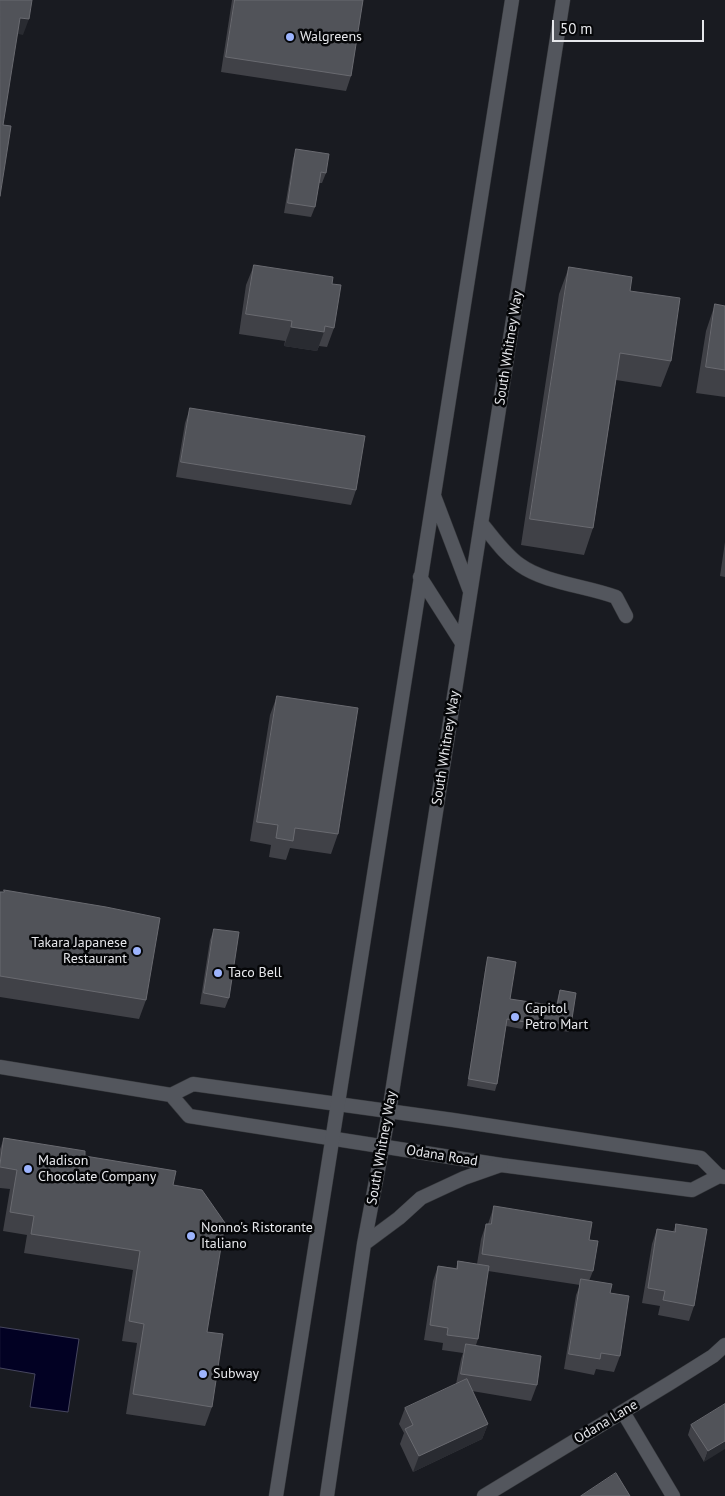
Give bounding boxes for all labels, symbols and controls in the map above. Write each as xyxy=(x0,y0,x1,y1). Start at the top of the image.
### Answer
scale bar xyxy=(555,10,708,42)
text: 50 m xyxy=(560,19,593,38)
place label: Walgreens xyxy=(300,29,362,45)
marker: Walgreens xyxy=(284,31,296,43)
street label: South Whitney Way xyxy=(492,290,526,406)
street label: South Whitney Way xyxy=(429,690,463,806)
place label: Takara Japanese Restaurant xyxy=(31,935,127,968)
marker: Takara Japanese Restaurant xyxy=(131,945,143,957)
place label: Taco Bell xyxy=(228,965,282,981)
marker: Taco Bell xyxy=(212,967,224,979)
place label: Capitol Petro Mart xyxy=(525,1001,588,1034)
marker: Capitol Petro Mart xyxy=(509,1011,521,1023)
street label: South Whitney Way xyxy=(364,1090,400,1206)
street label: Odana Road xyxy=(405,1142,479,1170)
place label: Madison Chocolate Company xyxy=(38,1153,156,1186)
marker: Madison Chocolate Company xyxy=(22,1163,34,1175)
place label: Nonno's Ristorante Italiano xyxy=(201,1220,313,1252)
marker: Nonno's Ristorante Italiano xyxy=(185,1230,197,1242)
place label: Subway xyxy=(213,1366,259,1382)
marker: Subway xyxy=(197,1368,209,1380)
street label: Odana Lane xyxy=(571,1396,641,1448)

